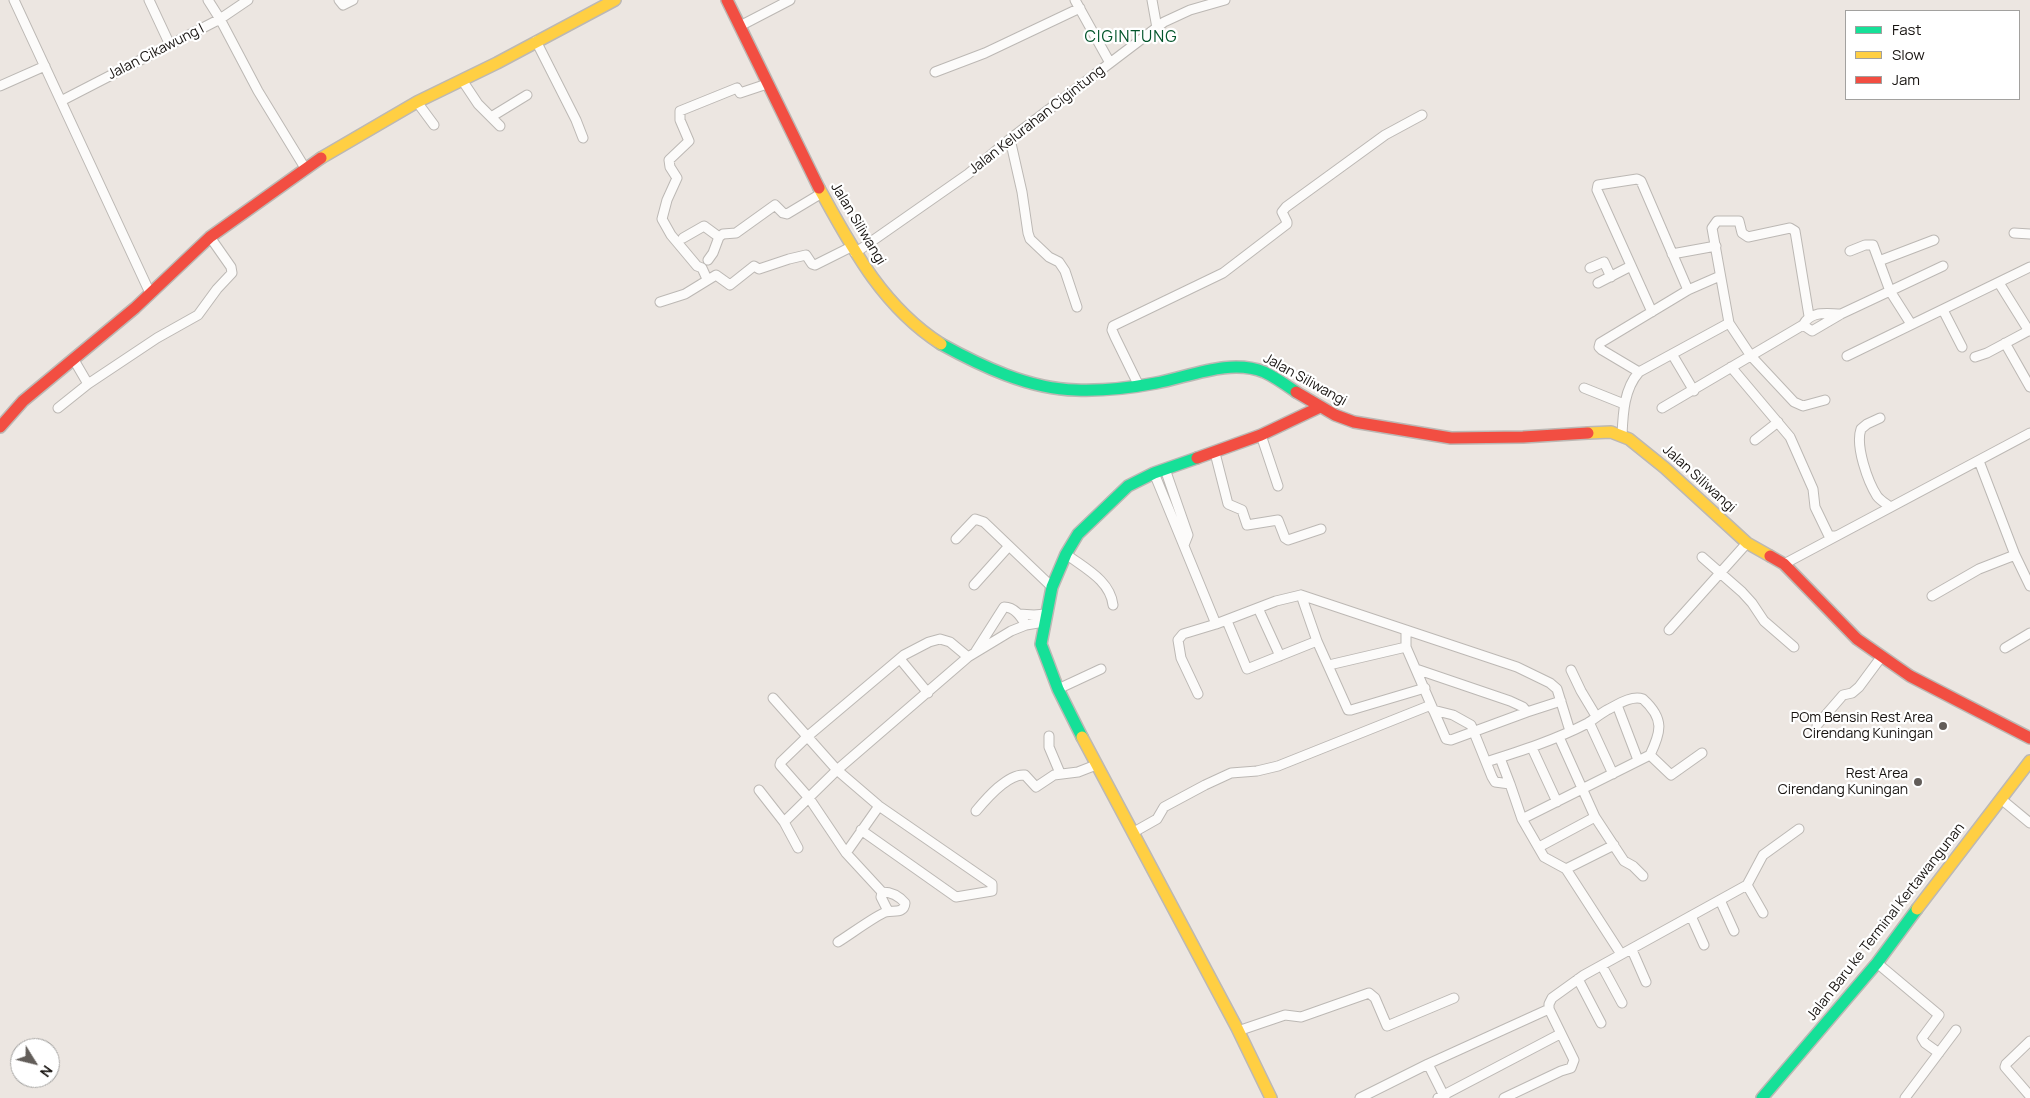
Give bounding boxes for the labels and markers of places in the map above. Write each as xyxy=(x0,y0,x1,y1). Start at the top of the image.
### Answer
place label: POm Bensin Rest Area Cirendang Kuningan xyxy=(1791,710,1933,742)
marker: POm Bensin Rest Area Cirendang Kuningan xyxy=(1937,720,1949,732)
place label: Rest Area Cirendang Kuningan xyxy=(1778,766,1908,799)
marker: Rest Area Cirendang Kuningan xyxy=(1912,776,1924,788)

